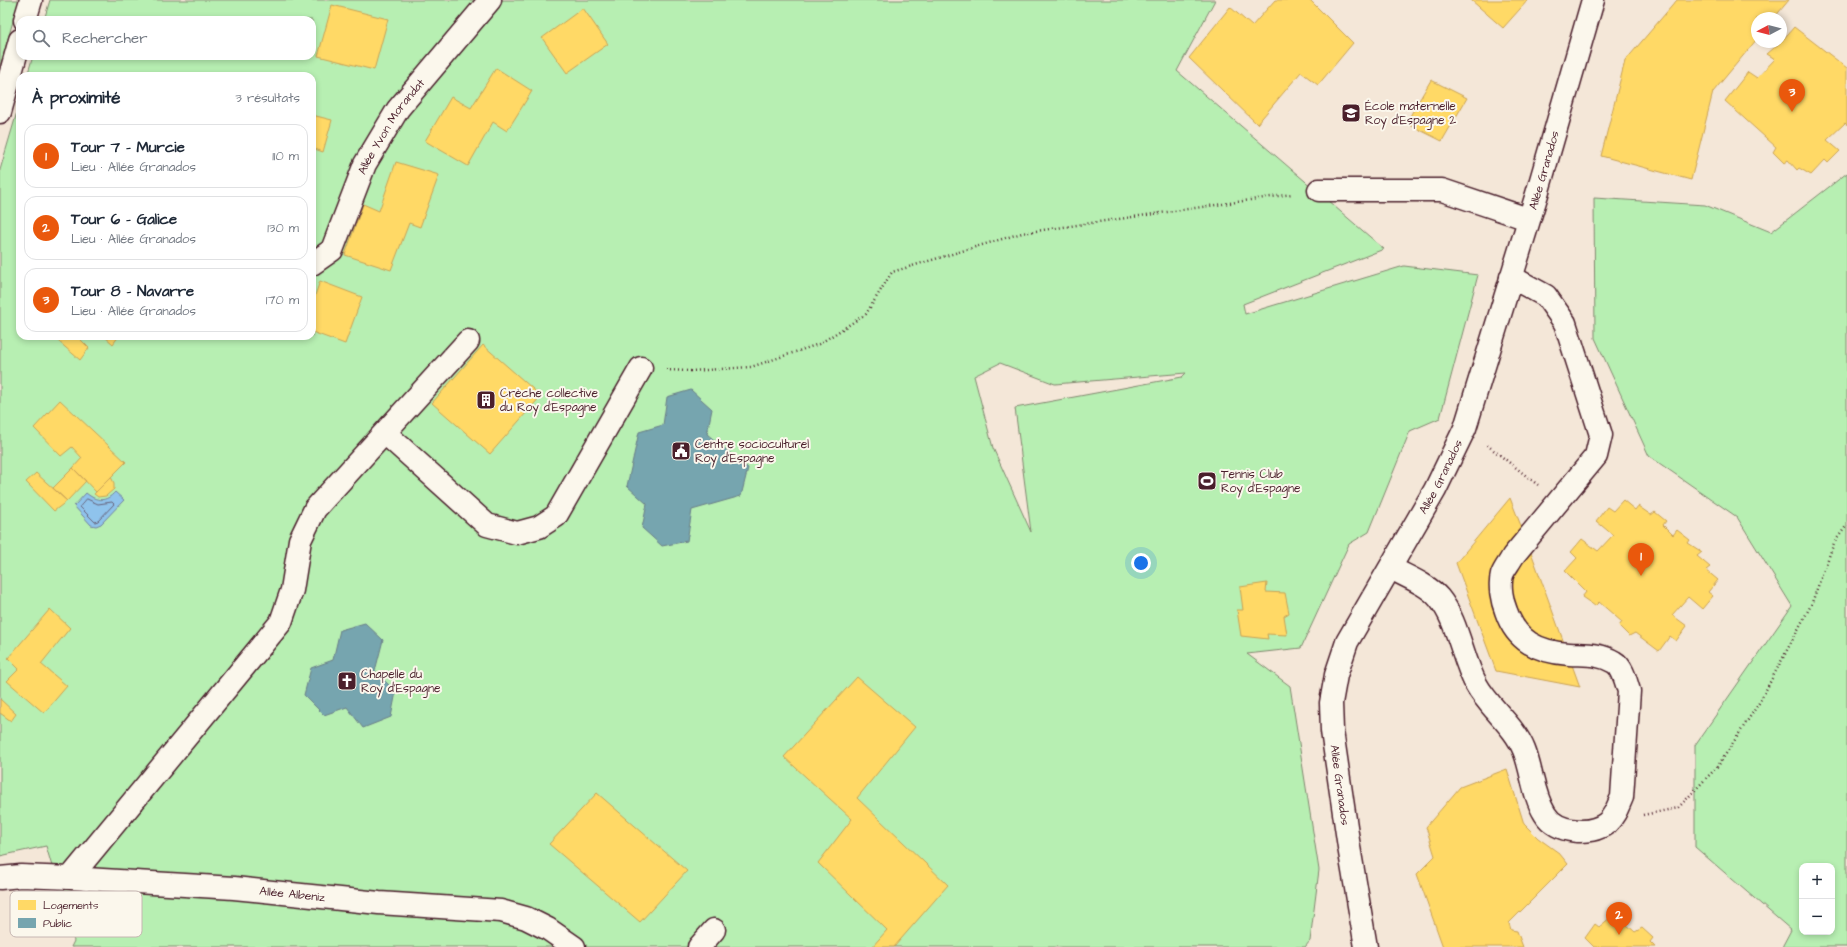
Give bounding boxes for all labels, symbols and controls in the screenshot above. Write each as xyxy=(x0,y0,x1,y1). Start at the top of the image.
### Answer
north arrow xyxy=(1751,12,1787,48)
search box xyxy=(16,16,316,60)
icon: search xyxy=(30,27,52,49)
text: Rechercher xyxy=(62,28,147,49)
street label: Allée Yvon Morandat xyxy=(354,75,429,177)
pin: 3 xyxy=(1779,79,1805,112)
text: À proximité xyxy=(32,86,121,110)
text: 3 résultats xyxy=(235,89,300,107)
place label: École maternelle Roy d'Espagne 2 xyxy=(1365,98,1456,130)
school or university icon: École maternelle Roy d'Espagne 2 xyxy=(1340,102,1362,124)
street label: Allée Granados xyxy=(1525,129,1564,212)
text: Tour 7 - Murcie xyxy=(71,137,185,158)
text: 1 xyxy=(45,147,47,165)
text: 110 m xyxy=(272,147,299,165)
text: Lieu · Allée Granados xyxy=(71,158,196,176)
text: Tour 6 - Galice xyxy=(71,209,177,230)
text: 2 xyxy=(42,219,50,237)
text: 130 m xyxy=(267,219,299,237)
text: Lieu · Allée Granados xyxy=(71,230,196,248)
text: Tour 8 - Navarre xyxy=(71,281,194,302)
text: 3 xyxy=(43,291,49,309)
text: 170 m xyxy=(266,291,299,309)
text: Lieu · Allée Granados xyxy=(71,302,196,320)
place label: Crèche collective du Roy d'Espagne xyxy=(500,385,599,417)
building icon: Crèche collective du Roy d'Espagne xyxy=(475,389,497,411)
place label: Centre socioculturel Roy d'Espagne xyxy=(695,436,809,468)
street label: Allée Granados xyxy=(1415,437,1467,517)
public building icon: Centre socioculturel Roy d'Espagne xyxy=(670,440,692,462)
place label: Tennis Club Roy d'Espagne xyxy=(1221,466,1301,498)
sports icon: Tennis Club Roy d'Espagne xyxy=(1196,470,1218,492)
pin: 1 xyxy=(1628,543,1654,576)
your location xyxy=(1131,553,1151,573)
place label: Chapelle du Roy d’Espagne xyxy=(361,666,441,698)
church icon: Chapelle du Roy d’Espagne xyxy=(336,670,358,692)
street label: Allée Granados xyxy=(1325,744,1354,827)
map controls xyxy=(1799,863,1835,935)
button: + xyxy=(1799,863,1835,899)
street label: Allée Albeniz xyxy=(259,883,326,906)
legend xyxy=(10,891,142,937)
text: Logements xyxy=(43,898,99,914)
button: − xyxy=(1799,899,1835,935)
pin: 2 xyxy=(1606,902,1632,935)
text: Public xyxy=(43,916,72,931)

